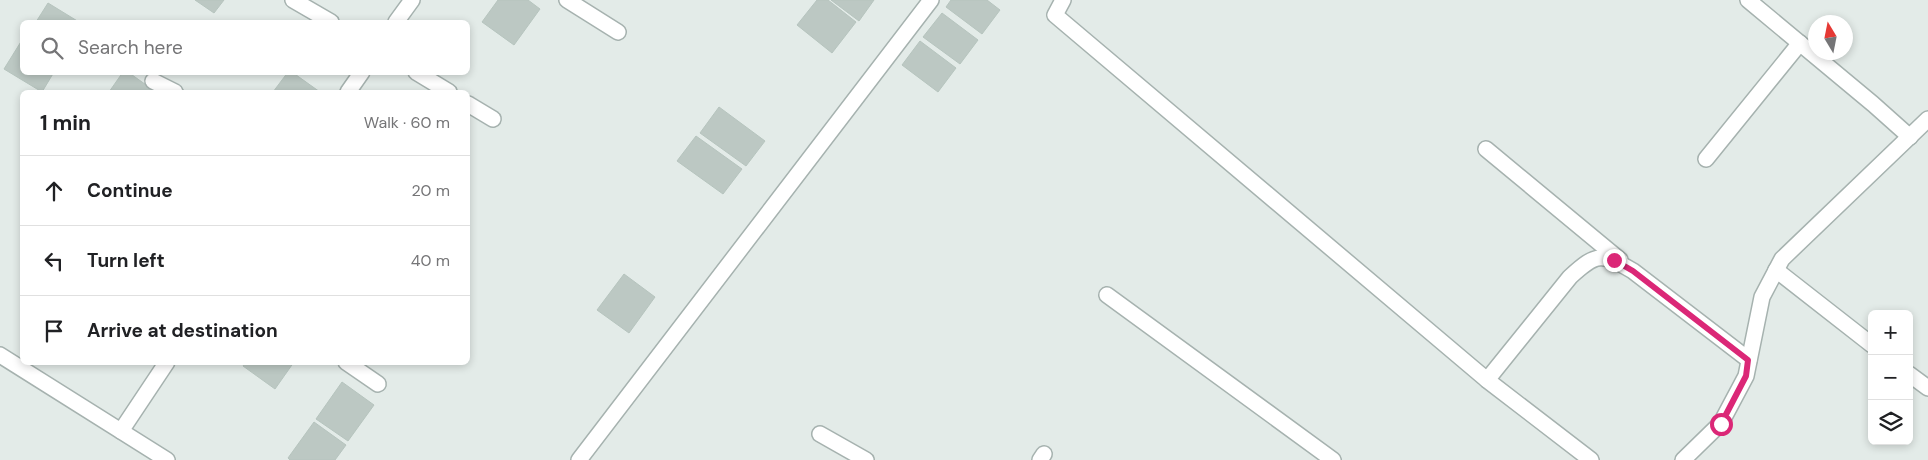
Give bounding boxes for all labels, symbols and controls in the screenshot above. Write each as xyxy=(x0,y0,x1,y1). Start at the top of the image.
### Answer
north arrow xyxy=(1808,15,1853,60)
search box xyxy=(20,20,470,75)
icon: search xyxy=(38,34,66,62)
text: Search here xyxy=(78,35,183,60)
text: 1 min xyxy=(40,109,91,137)
text: Walk · 60 m xyxy=(364,112,450,133)
icon: ahead xyxy=(40,177,68,205)
text: Continue xyxy=(87,178,173,203)
text: 20 m xyxy=(411,180,450,201)
icon: left xyxy=(40,247,68,275)
text: Turn left xyxy=(87,248,165,273)
route end xyxy=(1603,249,1626,272)
text: 40 m xyxy=(411,250,450,271)
map controls xyxy=(1868,310,1913,445)
button: + xyxy=(1868,310,1913,355)
icon: arrive xyxy=(40,317,68,345)
text: Arrive at destination xyxy=(87,318,278,343)
button: − xyxy=(1868,355,1913,400)
button: layers xyxy=(1868,400,1913,445)
route start xyxy=(1710,413,1733,436)

